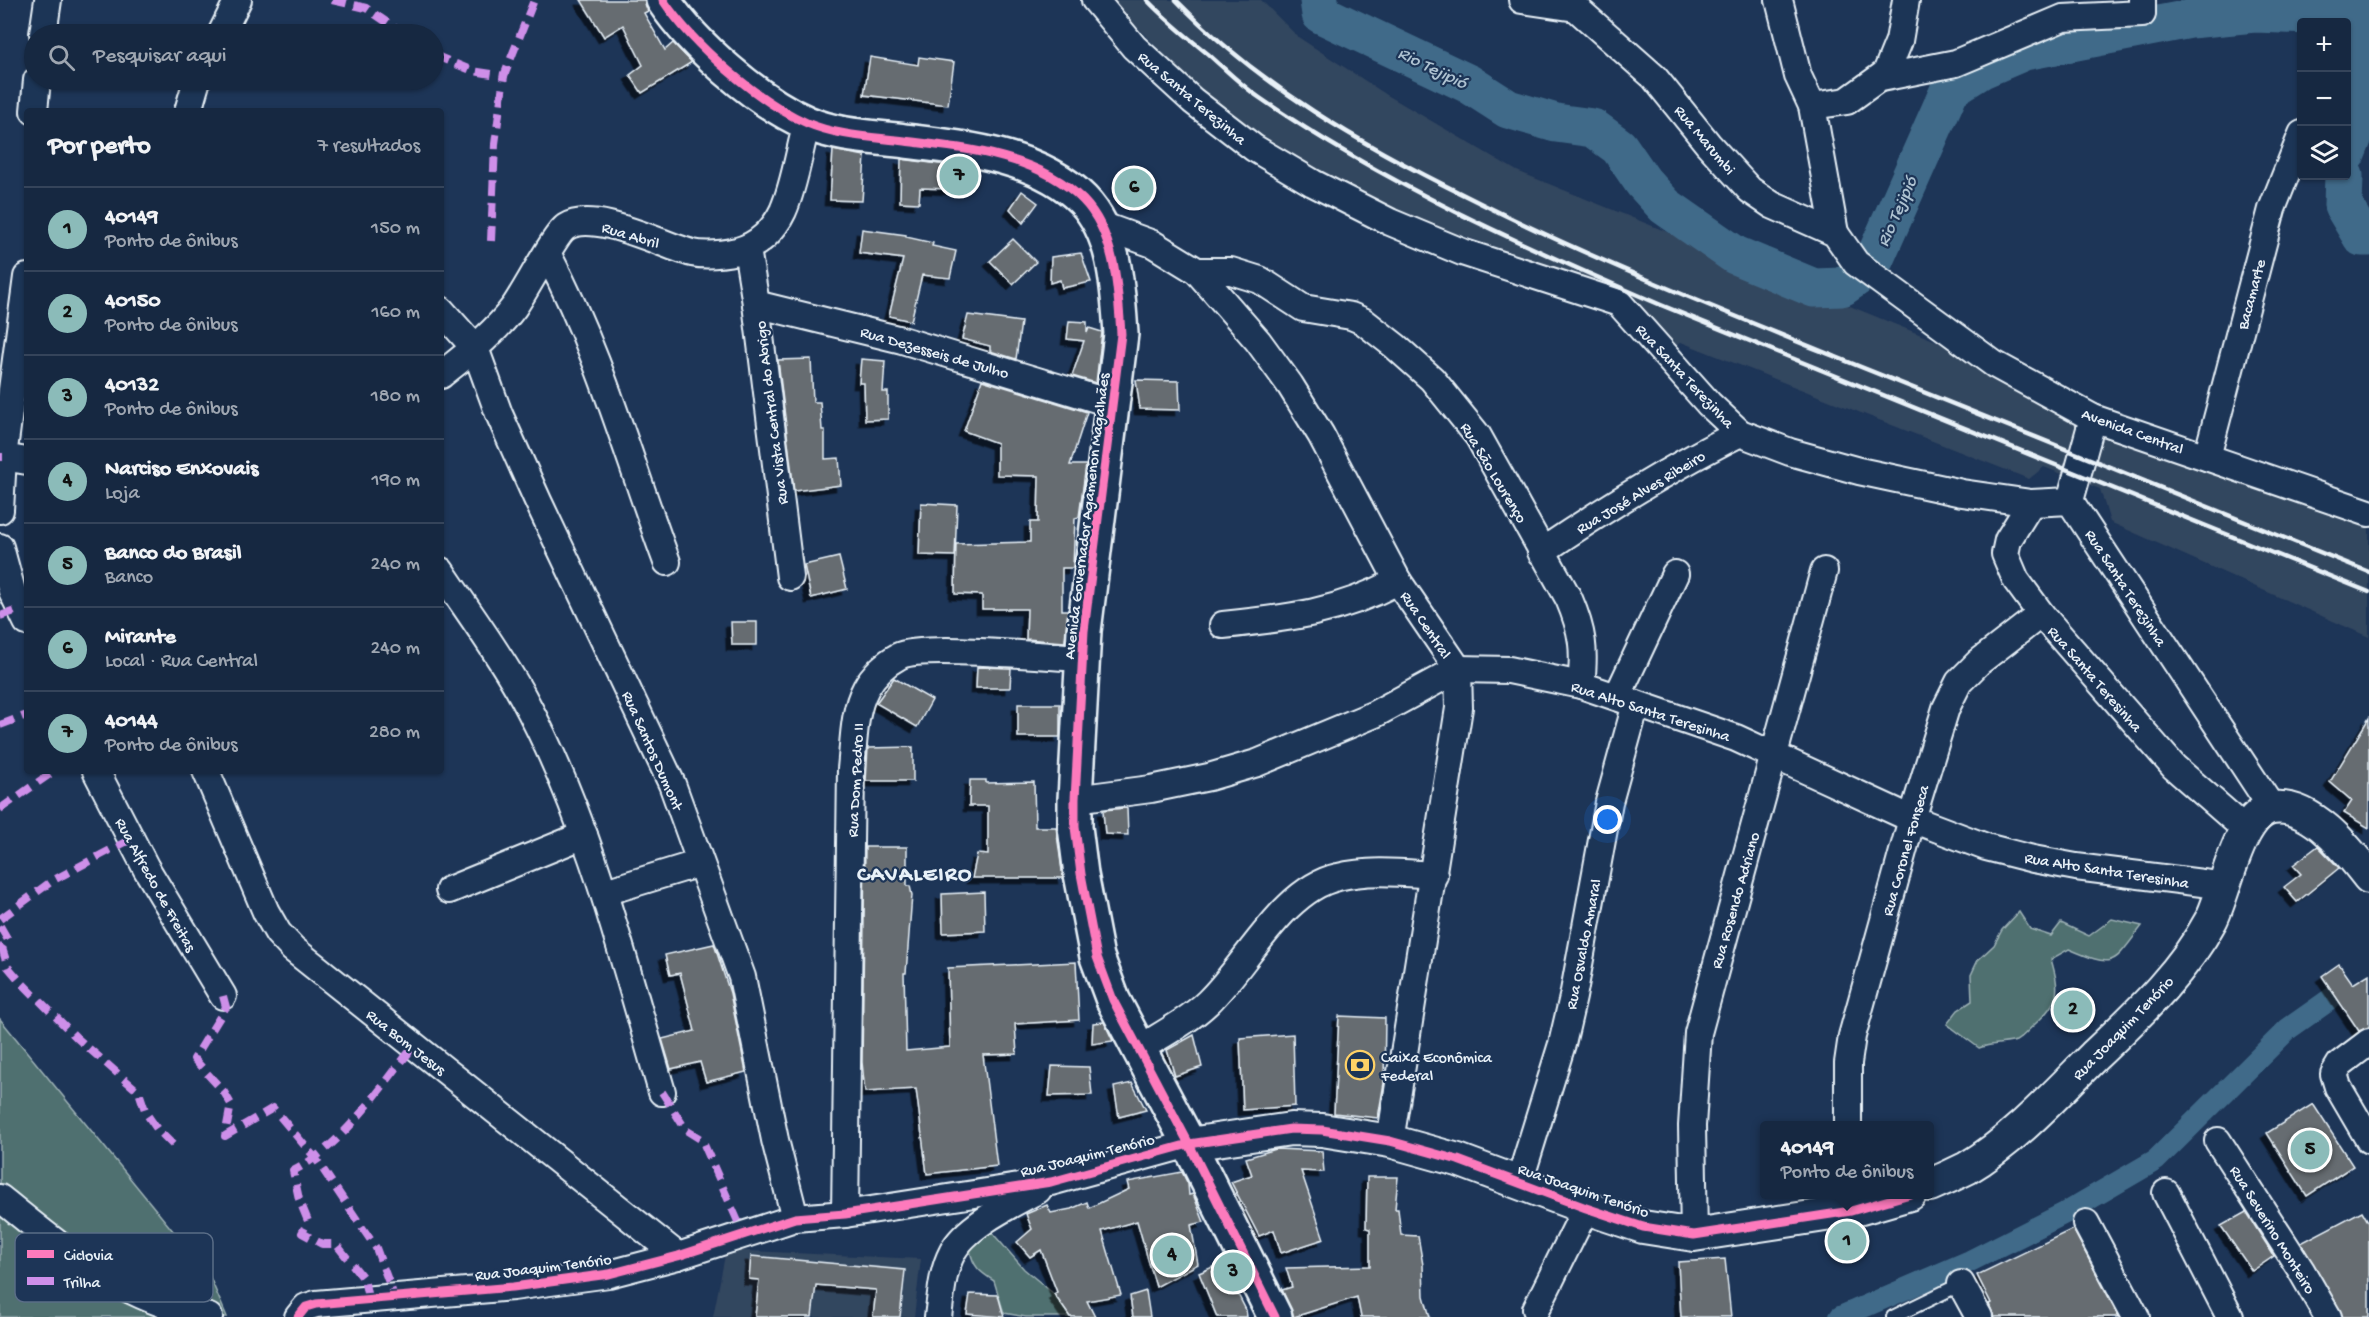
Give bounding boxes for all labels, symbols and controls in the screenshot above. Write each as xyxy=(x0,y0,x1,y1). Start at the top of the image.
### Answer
map controls xyxy=(2297,18,2351,180)
button: + xyxy=(2297,18,2351,72)
search box xyxy=(24,24,444,90)
icon: search xyxy=(45,41,78,74)
text: Pesquisar aqui xyxy=(93,44,227,70)
water label: Rio Tejipió xyxy=(1394,44,1471,96)
street label: Rua Santa Terezinha xyxy=(1133,49,1250,151)
button: − xyxy=(2297,72,2351,126)
street label: Rua Marumbi xyxy=(1669,103,1738,180)
button: layers xyxy=(2297,126,2351,180)
text: Por perto xyxy=(48,132,151,163)
text: 7 resultados xyxy=(318,136,420,159)
pin: 7 xyxy=(940,154,978,198)
pin: 6 xyxy=(1114,166,1154,210)
water label: Rio Tejipió xyxy=(1874,172,1924,250)
text: 40149 xyxy=(105,205,158,231)
text: 1 xyxy=(63,218,72,241)
text: 150 m xyxy=(371,218,420,241)
street label: Rua Abril xyxy=(599,220,661,255)
text: Ponto de ônibus xyxy=(105,231,238,254)
street label: Bacamarte xyxy=(2235,257,2272,333)
text: 40150 xyxy=(105,289,161,315)
text: 2 xyxy=(63,302,72,325)
text: 160 m xyxy=(371,302,420,325)
text: Ponto de ônibus xyxy=(105,315,238,338)
street label: Rua Vista Central do Abrigo xyxy=(753,320,794,505)
street label: Rua Santa Terezinha xyxy=(1630,321,1737,434)
street label: Rua Dezesseis de Julho xyxy=(858,324,1010,385)
street label: Avenida Governador Agamenon Magalhães xyxy=(1061,371,1116,661)
text: 40132 xyxy=(105,373,159,399)
text: 3 xyxy=(62,386,73,409)
text: 180 m xyxy=(371,386,420,409)
text: Ponto de ônibus xyxy=(105,399,238,422)
street label: Avenida Central xyxy=(2078,406,2185,461)
street label: Rua São Lourenço xyxy=(1455,420,1529,528)
street label: Rua José Alves Ribeiro xyxy=(1574,448,1710,540)
text: Narciso Enxovais xyxy=(105,457,258,483)
text: 4 xyxy=(63,470,72,493)
text: 190 m xyxy=(372,470,420,493)
text: Loja xyxy=(105,483,140,506)
street label: Rua Santa Terezinha xyxy=(2079,527,2170,652)
text: Banco do Brasil xyxy=(105,541,242,567)
text: 5 xyxy=(62,554,73,577)
text: 240 m xyxy=(370,554,420,577)
text: Banco xyxy=(105,567,153,590)
street label: Rua Central xyxy=(1394,588,1454,663)
street label: Rua Santa Teresinha xyxy=(2042,623,2145,738)
text: Mirante xyxy=(105,625,176,651)
text: 6 xyxy=(62,638,73,661)
text: 240 m xyxy=(370,638,420,661)
text: Local · Rua Central xyxy=(105,651,258,674)
street label: Rua Alto Santa Teresinha xyxy=(1568,679,1733,748)
street label: Rua Santos Dumont xyxy=(616,689,686,815)
text: 40144 xyxy=(105,709,158,735)
text: 7 xyxy=(62,722,73,745)
text: 280 m xyxy=(369,722,420,745)
street label: Rua Dom Pedro II xyxy=(845,723,870,838)
text: Ponto de ônibus xyxy=(105,735,238,758)
street label: Rua Coronel Fonseca xyxy=(1880,782,1935,919)
your location xyxy=(1593,805,1622,834)
street label: Rua Alfredo de Freitas xyxy=(109,815,199,957)
street label: Rua Rosendo Adriano xyxy=(1709,830,1766,971)
street label: Rua Alto Santa Teresinha xyxy=(2023,850,2191,895)
district label: CAVALEIRO xyxy=(856,863,973,889)
street label: Rua Osvaldo Amaral xyxy=(1563,878,1607,1012)
street label: Rua Joaquim Tenório xyxy=(2070,973,2179,1086)
pin: 2 xyxy=(2054,988,2092,1032)
street label: Rua Bom Jesus xyxy=(361,1007,449,1082)
bank icon: Caixa Econômica Federal xyxy=(1344,1049,1376,1081)
place label: Caixa Econômica Federal xyxy=(1380,1050,1493,1087)
popup xyxy=(1760,1121,1934,1199)
pin: 5 xyxy=(2290,1128,2330,1172)
street label: Rua Joaquim Tenório xyxy=(1019,1132,1157,1183)
text: 40149 xyxy=(1781,1136,1834,1162)
street label: Rua Joaquim Tenório xyxy=(1515,1161,1651,1224)
text: Ponto de ônibus xyxy=(1781,1162,1913,1185)
street label: Rua Severino Monteiro xyxy=(2224,1163,2318,1298)
pin: 1 xyxy=(1828,1218,1866,1264)
pin: 4 xyxy=(1152,1232,1192,1278)
legend xyxy=(15,1233,213,1302)
text: Ciclovia xyxy=(64,1248,114,1267)
pin: 3 xyxy=(1214,1250,1252,1294)
street label: Rua Joaquim Tenório xyxy=(474,1252,613,1287)
text: Trilha xyxy=(63,1275,101,1294)

